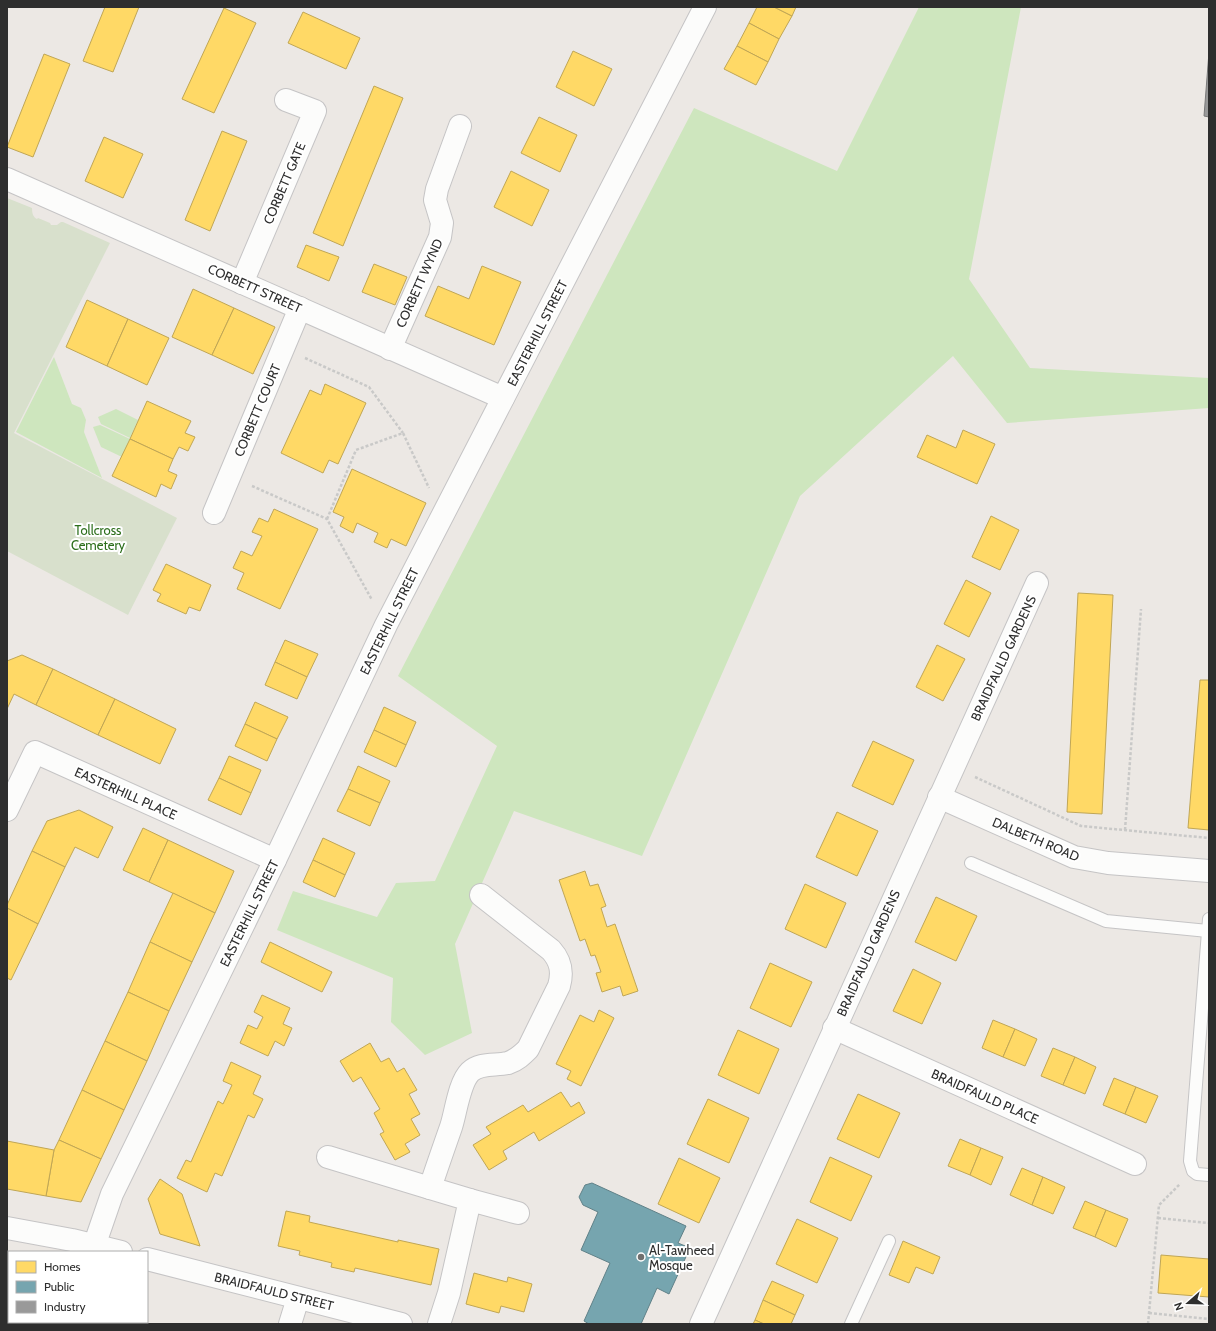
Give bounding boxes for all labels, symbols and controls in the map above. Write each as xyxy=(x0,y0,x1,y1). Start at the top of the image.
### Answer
street label: CORBETT GATE xyxy=(260,140,308,226)
street label: CORBETT WYND xyxy=(392,236,446,330)
street label: CORBETT STREET xyxy=(206,260,304,316)
street label: EASTERHILL STREET xyxy=(503,277,571,389)
street label: CORBETT COURT xyxy=(230,361,284,459)
park label: Tollcross Cemetery xyxy=(71,522,126,553)
street label: EASTERHILL STREET xyxy=(356,565,422,677)
street label: BRAIDFAULD GARDENS xyxy=(967,592,1039,723)
street label: EASTERHILL PLACE xyxy=(72,763,180,823)
street label: DALBETH ROAD xyxy=(990,813,1082,865)
street label: EASTERHILL STREET xyxy=(216,857,282,969)
street label: BRAIDFAULD GARDENS xyxy=(833,887,903,1019)
street label: BRAIDFAULD PLACE xyxy=(929,1065,1041,1127)
place label: Al-Tawheed Mosque xyxy=(649,1242,714,1273)
legend xyxy=(8,1251,148,1323)
marker: Al-Tawheed Mosque xyxy=(636,1252,646,1262)
text: Homes xyxy=(44,1259,81,1274)
street label: BRAIDFAULD STREET xyxy=(213,1268,335,1314)
text: Public xyxy=(44,1279,75,1294)
north arrow xyxy=(1168,1283,1208,1323)
text: Industry xyxy=(44,1299,85,1314)
text: N xyxy=(1171,1300,1187,1312)

